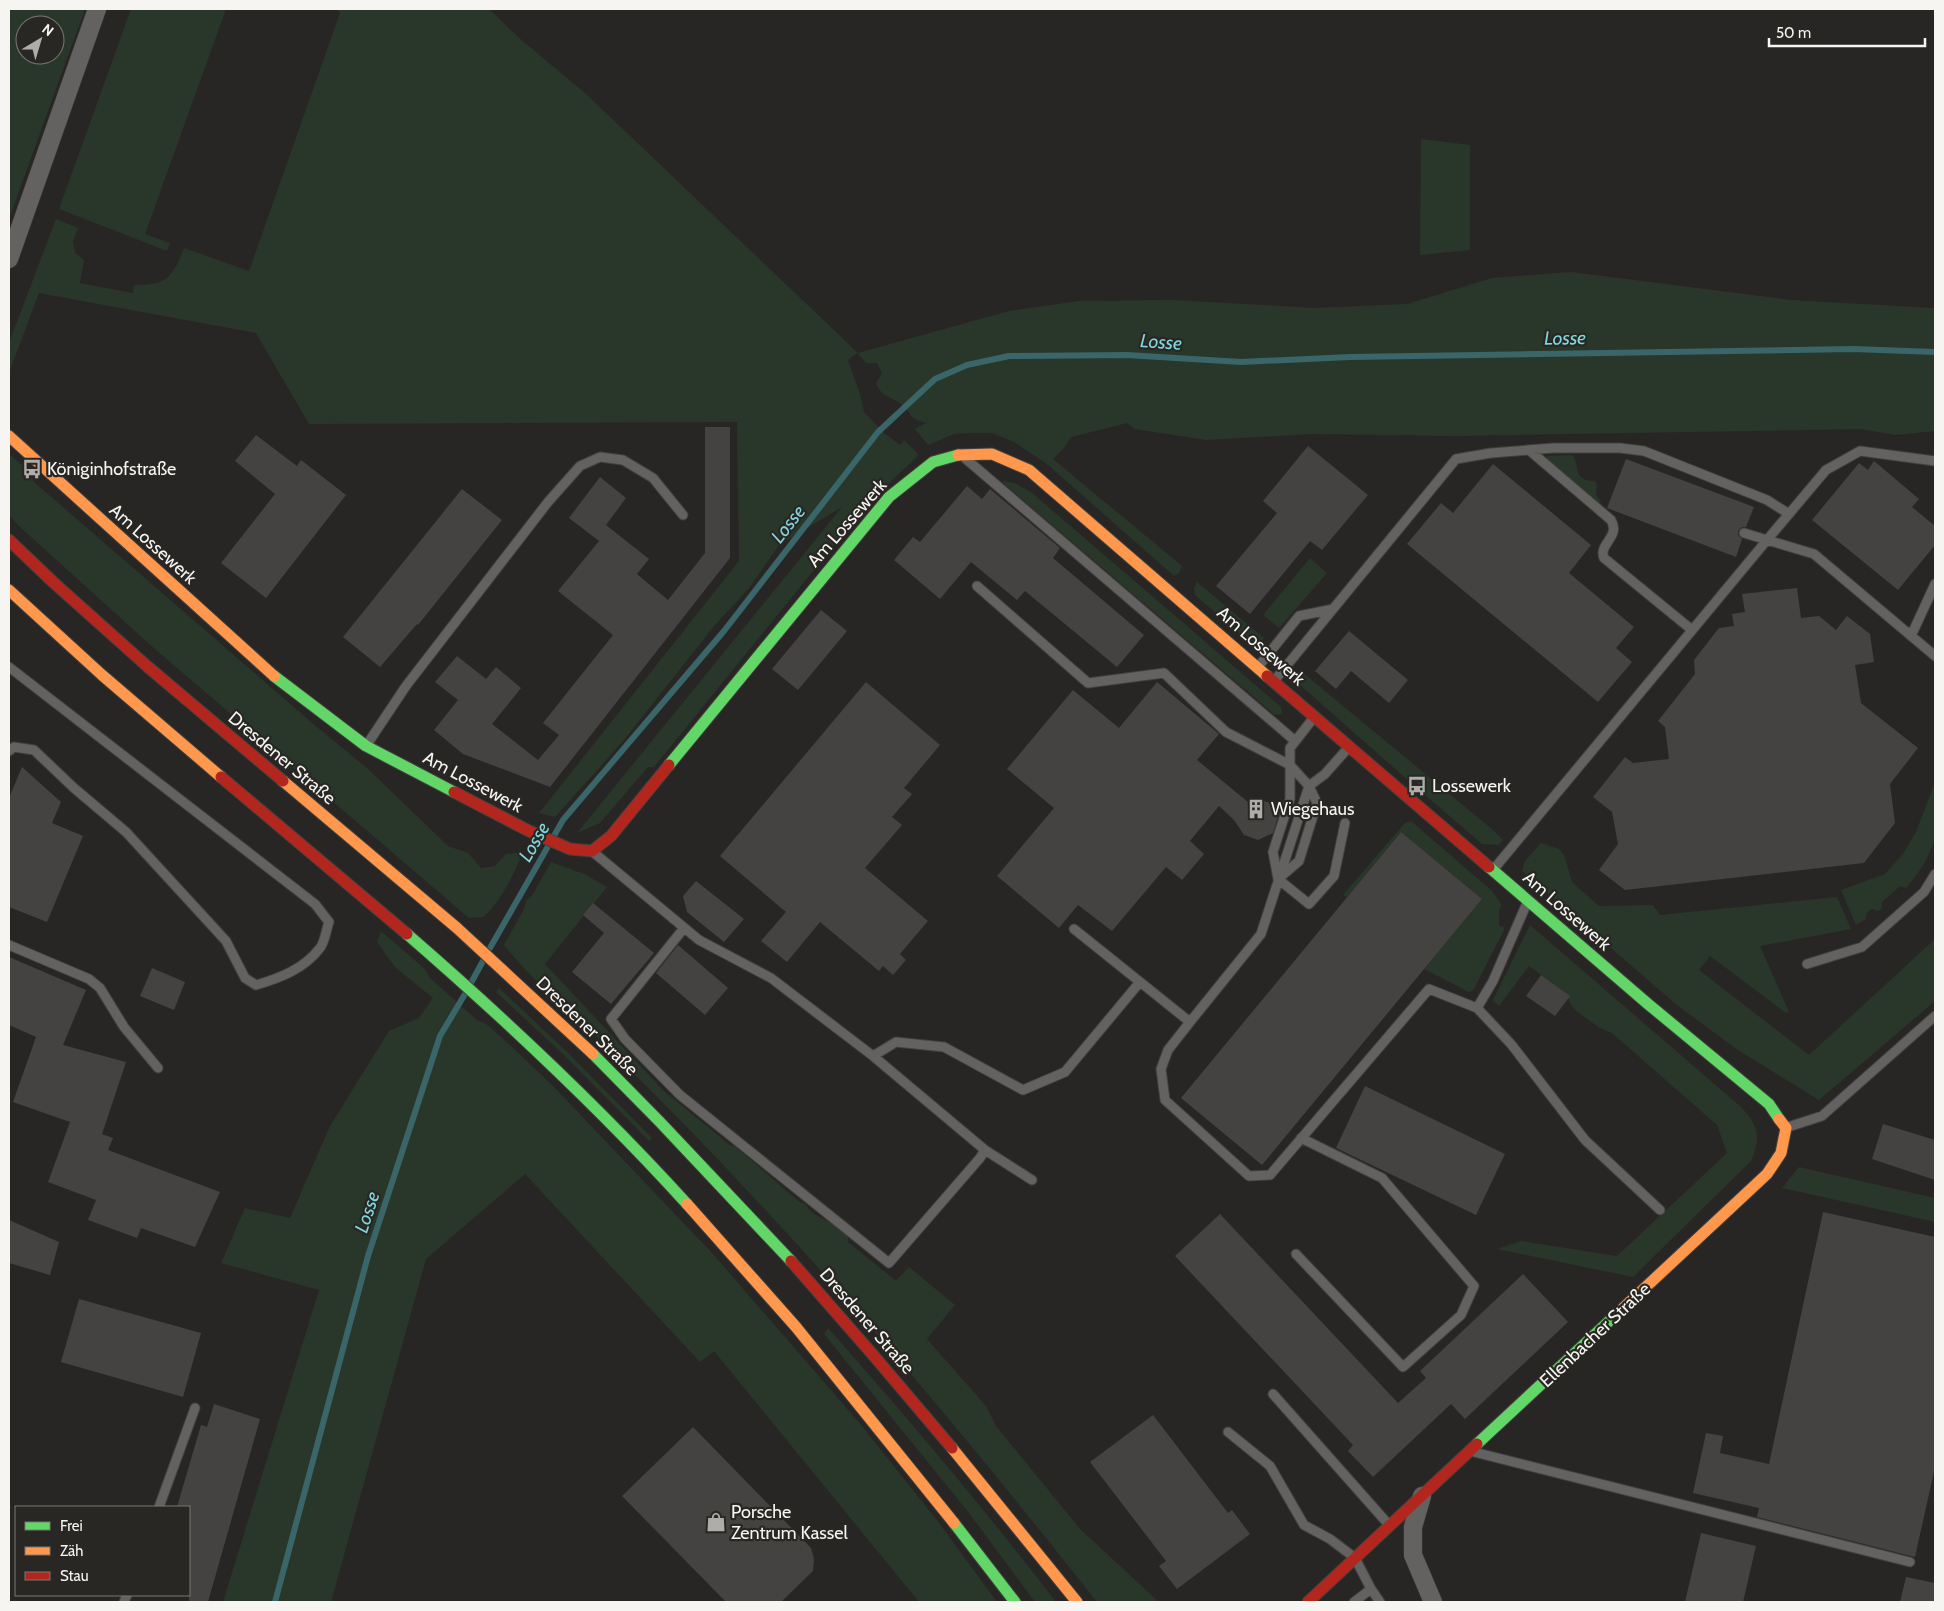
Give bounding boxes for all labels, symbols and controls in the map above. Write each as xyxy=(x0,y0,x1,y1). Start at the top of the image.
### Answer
north arrow xyxy=(15,15,65,65)
scale bar xyxy=(1769,15,1925,47)
text: N xyxy=(39,20,57,40)
text: 50 m xyxy=(1776,24,1811,42)
water label: Losse xyxy=(1544,326,1586,350)
water label: Losse xyxy=(1139,329,1183,355)
bus stop icon: Königinhofstraße xyxy=(21,458,43,480)
place label: Königinhofstraße xyxy=(47,458,176,480)
street label: Am Lossewerk xyxy=(803,474,892,572)
street label: Am Lossewerk xyxy=(105,499,202,590)
water label: Losse xyxy=(766,500,810,548)
street label: Am Lossewerk xyxy=(1212,602,1310,691)
street label: Dresdener Straße xyxy=(224,707,340,809)
street label: Am Lossewerk xyxy=(419,747,527,818)
bus stop icon: Lossewerk xyxy=(1406,775,1428,797)
place label: Lossewerk xyxy=(1432,775,1512,797)
building icon: Wiegehaus xyxy=(1245,798,1267,820)
place label: Wiegehaus xyxy=(1271,798,1354,820)
water label: Losse xyxy=(514,818,555,866)
street label: Am Lossewerk xyxy=(1518,867,1616,956)
street label: Dresdener Straße xyxy=(531,972,643,1080)
water label: Losse xyxy=(350,1188,384,1235)
street label: Dresdener Straße xyxy=(815,1263,919,1379)
street label: Ellenbacher Straße xyxy=(1535,1278,1655,1392)
place label: Porsche Zentrum Kassel xyxy=(731,1501,848,1544)
legend xyxy=(15,1506,190,1596)
shop icon: Porsche Zentrum Kassel xyxy=(705,1511,727,1533)
text: Frei xyxy=(60,1517,83,1535)
text: Zäh xyxy=(60,1542,83,1560)
text: Stau xyxy=(60,1567,89,1585)

